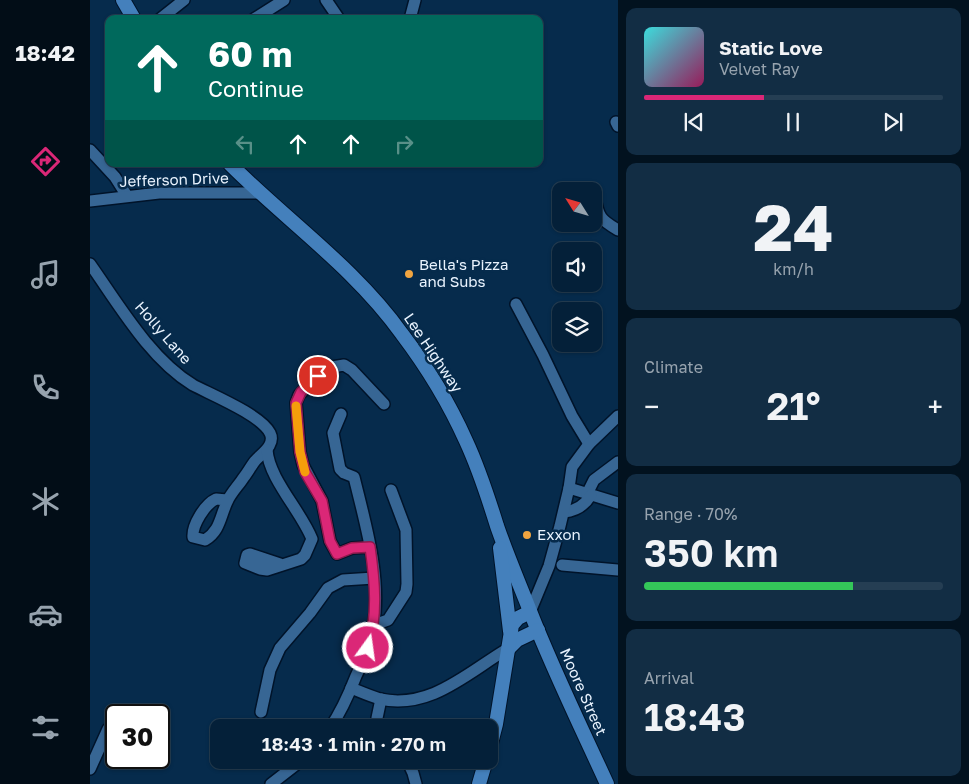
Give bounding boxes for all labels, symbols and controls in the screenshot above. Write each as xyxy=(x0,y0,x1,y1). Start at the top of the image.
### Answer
text: 60 m xyxy=(208,33,292,75)
icon: ahead xyxy=(125,35,190,100)
text: Static Love xyxy=(719,36,823,59)
text: 18:42 xyxy=(15,39,75,66)
text: Velvet Ray xyxy=(719,59,800,79)
text: Continue xyxy=(208,75,304,102)
icon: previous xyxy=(680,108,708,136)
icon: pause xyxy=(779,108,807,136)
icon: next xyxy=(879,108,907,136)
icon: left xyxy=(231,130,259,158)
icon: ahead xyxy=(284,130,312,158)
icon: ahead xyxy=(337,130,365,158)
icon: right xyxy=(390,130,418,158)
icon: directions xyxy=(28,144,63,179)
street label: Jefferson Drive xyxy=(119,168,229,190)
north arrow xyxy=(552,182,602,232)
map controls xyxy=(552,182,602,352)
text: 24 xyxy=(753,187,834,265)
button: sound xyxy=(552,242,602,292)
place label: Bella's Pizza and Subs xyxy=(419,255,508,290)
icon: music xyxy=(28,257,63,292)
text: km/h xyxy=(773,259,814,279)
marker: Bella's Pizza and Subs xyxy=(403,268,415,280)
street label: Holly Lane xyxy=(132,297,196,368)
button: layers xyxy=(552,302,602,352)
street label: Lee Highway xyxy=(401,309,467,396)
pin xyxy=(297,355,339,397)
text: Climate xyxy=(644,357,703,377)
icon: arrive xyxy=(304,362,332,390)
icon: phone xyxy=(28,370,63,405)
text: 21° xyxy=(767,383,821,428)
text: − xyxy=(644,390,659,423)
text: + xyxy=(928,390,943,423)
icon: climate xyxy=(28,484,63,519)
text: Range · 70% xyxy=(644,504,737,524)
place label: Exxon xyxy=(537,525,581,543)
marker: Exxon xyxy=(521,529,533,541)
text: 350 km xyxy=(644,530,779,575)
icon: car xyxy=(28,597,63,632)
position arrow xyxy=(341,621,393,673)
street label: Moore Street xyxy=(557,645,611,738)
text: Arrival xyxy=(644,668,694,688)
text: 18:43 xyxy=(644,694,746,739)
speed limit sign: 30 xyxy=(105,704,170,769)
icon: filters xyxy=(28,710,63,745)
text: 18:43 · 1 min · 270 m xyxy=(262,732,446,755)

